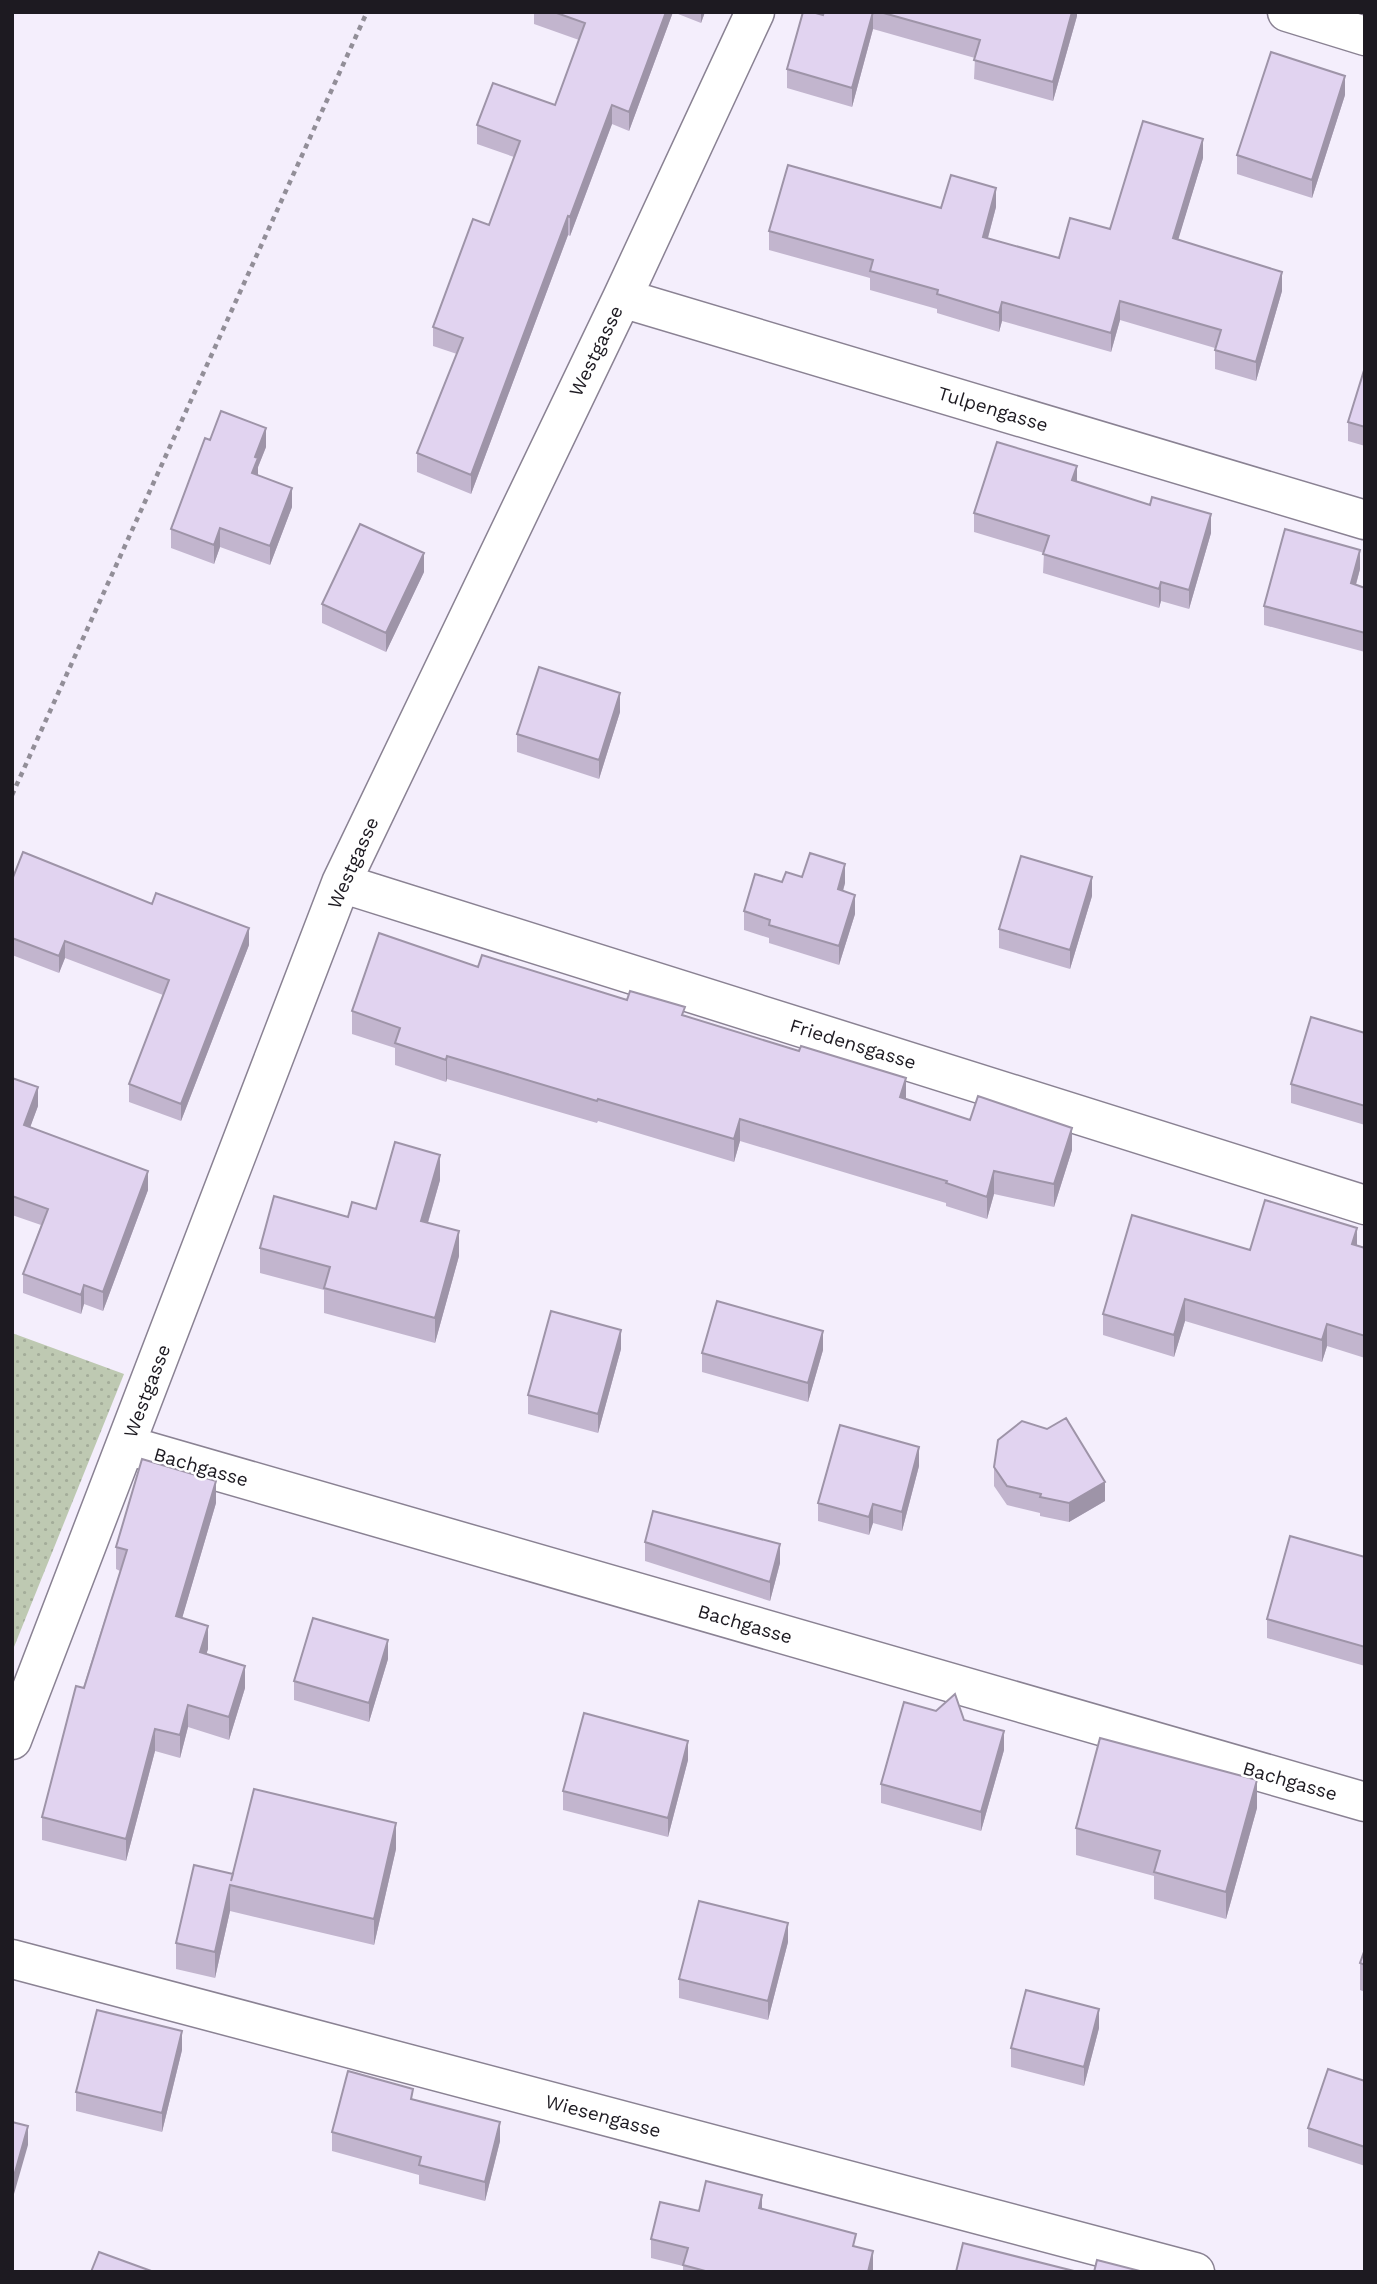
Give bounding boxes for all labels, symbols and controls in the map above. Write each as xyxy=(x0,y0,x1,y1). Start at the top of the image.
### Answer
street label: Westgasse xyxy=(564,302,628,400)
street label: Tulpengasse xyxy=(935,381,1051,437)
street label: Westgasse xyxy=(322,813,384,913)
street label: Friedensgasse xyxy=(787,1014,919,1074)
street label: Westgasse xyxy=(119,1341,175,1441)
street label: Bachgasse xyxy=(151,1443,251,1491)
street label: Bachgasse xyxy=(695,1600,795,1648)
street label: Bachgasse xyxy=(1240,1757,1340,1805)
street label: Wiesengasse xyxy=(543,2090,663,2142)

